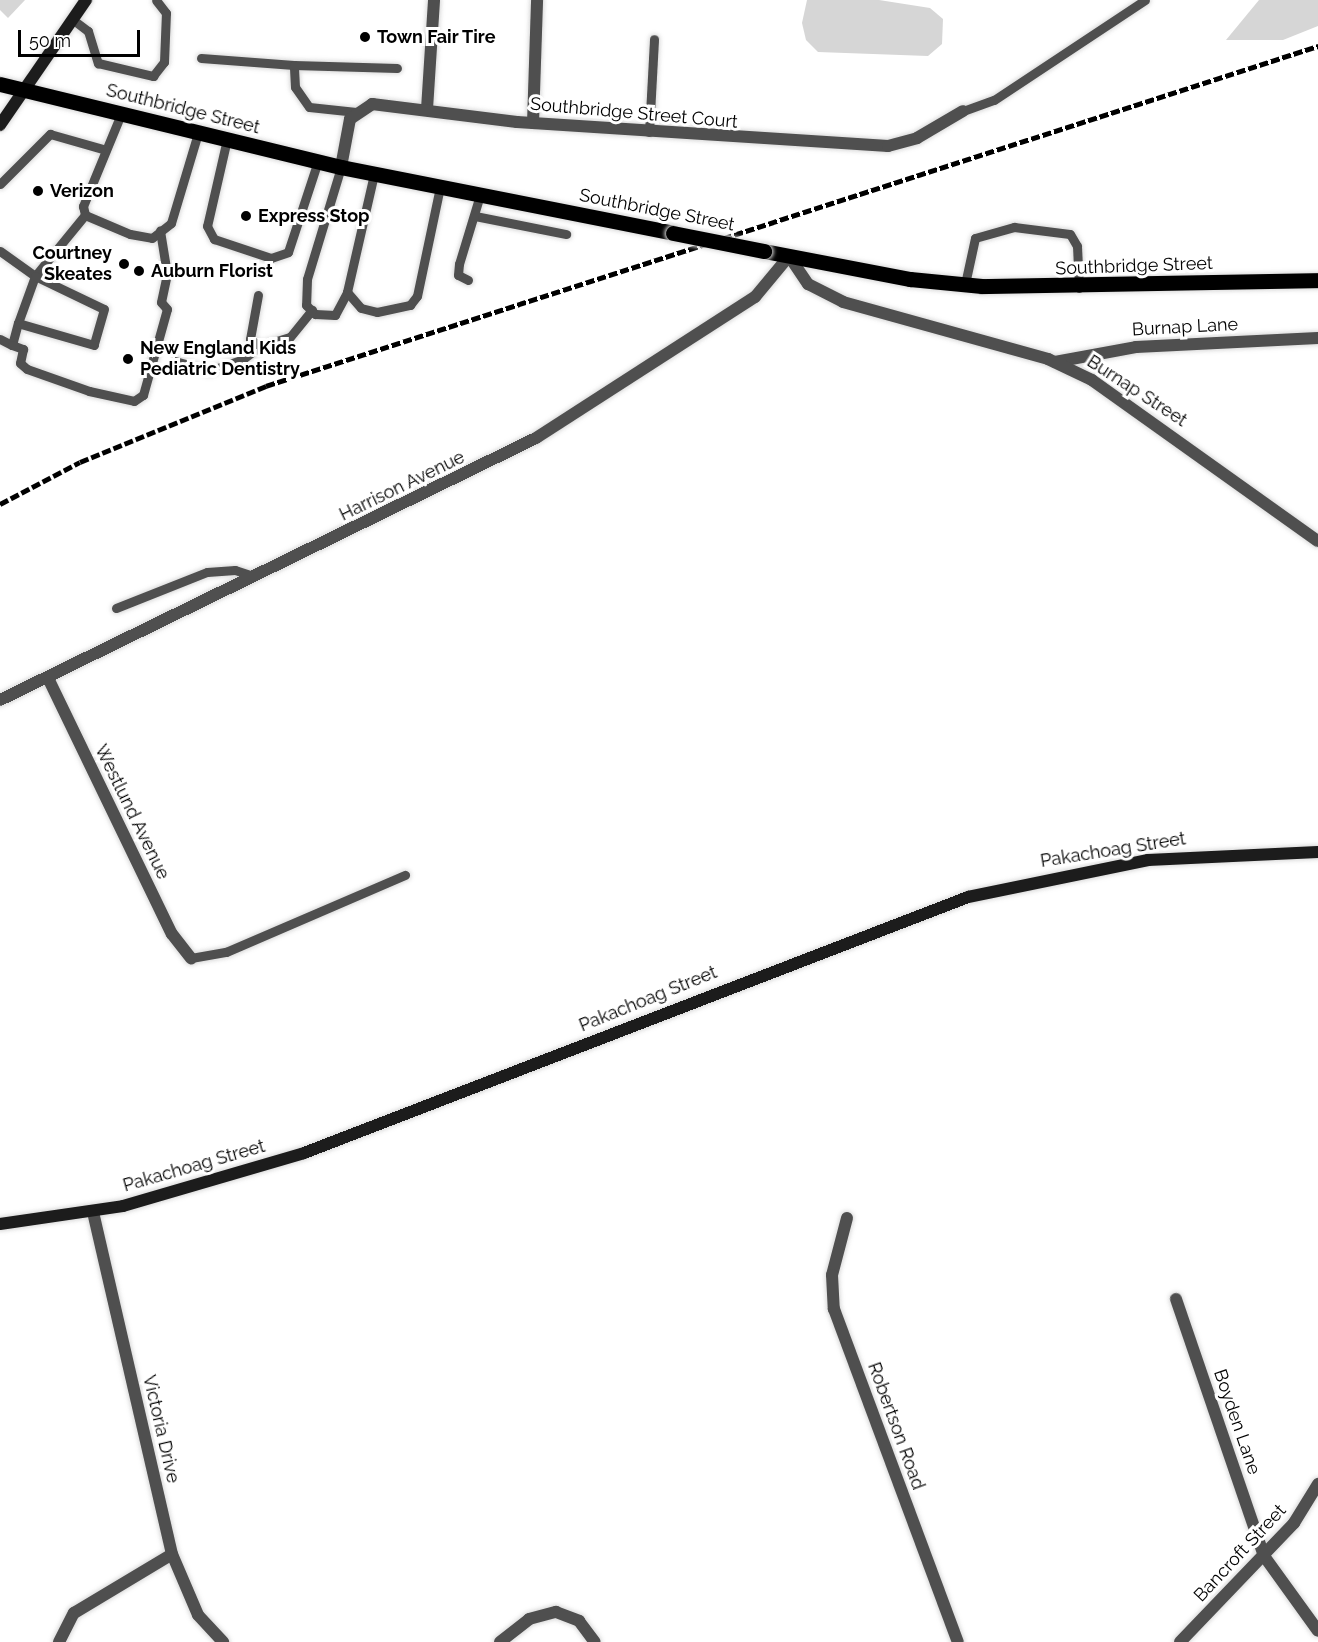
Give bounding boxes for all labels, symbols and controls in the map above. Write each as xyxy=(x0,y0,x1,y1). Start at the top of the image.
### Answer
scale bar xyxy=(21,18,142,56)
place label: Town Fair Tire xyxy=(377,26,496,48)
text: 50 m xyxy=(29,30,71,51)
marker: Town Fair Tire xyxy=(358,30,372,44)
street label: Southbridge Street xyxy=(104,79,262,139)
street label: Southbridge Street Court xyxy=(529,93,739,133)
place label: Verizon xyxy=(50,180,114,202)
marker: Verizon xyxy=(31,184,45,198)
street label: Southbridge Street xyxy=(578,184,736,236)
place label: Express Stop xyxy=(258,205,369,227)
marker: Express Stop xyxy=(239,209,253,223)
place label: Courtney Skeates xyxy=(33,243,112,286)
street label: Southbridge Street xyxy=(1055,252,1213,280)
marker: Courtney Skeates xyxy=(117,257,131,271)
place label: Auburn Florist xyxy=(151,260,273,282)
marker: Auburn Florist xyxy=(132,264,146,278)
street label: Burnap Lane xyxy=(1131,313,1239,341)
place label: New England Kids Pediatric Dentistry xyxy=(140,338,300,380)
street label: Burnap Street xyxy=(1083,351,1191,431)
marker: New England Kids Pediatric Dentistry xyxy=(121,352,135,366)
street label: Harrison Avenue xyxy=(336,446,468,526)
street label: Westlund Avenue xyxy=(90,741,174,883)
street label: Pakachoag Street xyxy=(1039,828,1187,872)
street label: Pakachoag Street xyxy=(576,962,720,1036)
street label: Pakachoag Street xyxy=(121,1135,267,1197)
street label: Robertson Road xyxy=(863,1359,929,1493)
street label: Boyden Lane xyxy=(1209,1366,1265,1478)
street label: Victoria Drive xyxy=(138,1373,184,1485)
street label: Bancroft Street xyxy=(1189,1500,1291,1606)

